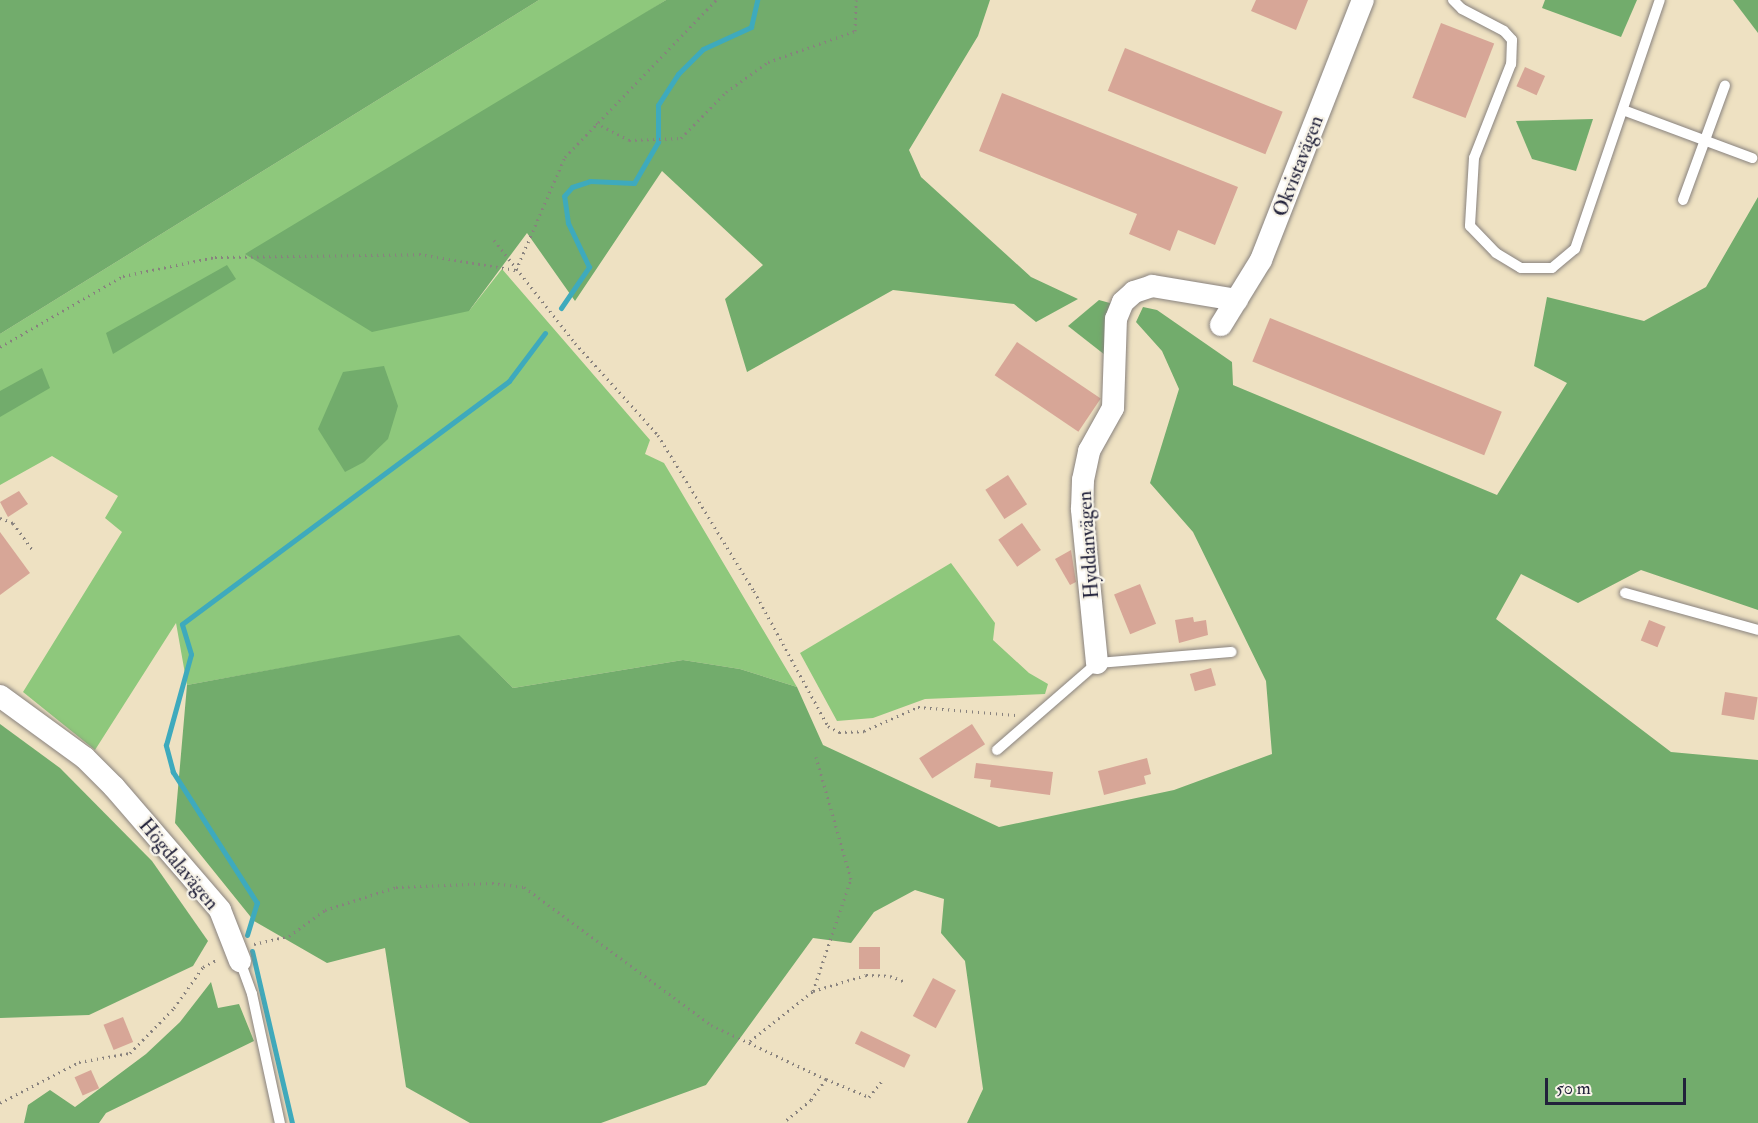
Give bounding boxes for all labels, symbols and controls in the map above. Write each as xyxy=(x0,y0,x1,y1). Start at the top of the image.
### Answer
street label: Okvistavägen xyxy=(1268,112,1328,220)
street label: Hyddanvägen xyxy=(1072,490,1104,600)
street label: Högdalavägen xyxy=(134,813,224,915)
scale bar xyxy=(1548,1066,1689,1104)
text: 50 m xyxy=(1556,1077,1591,1100)

